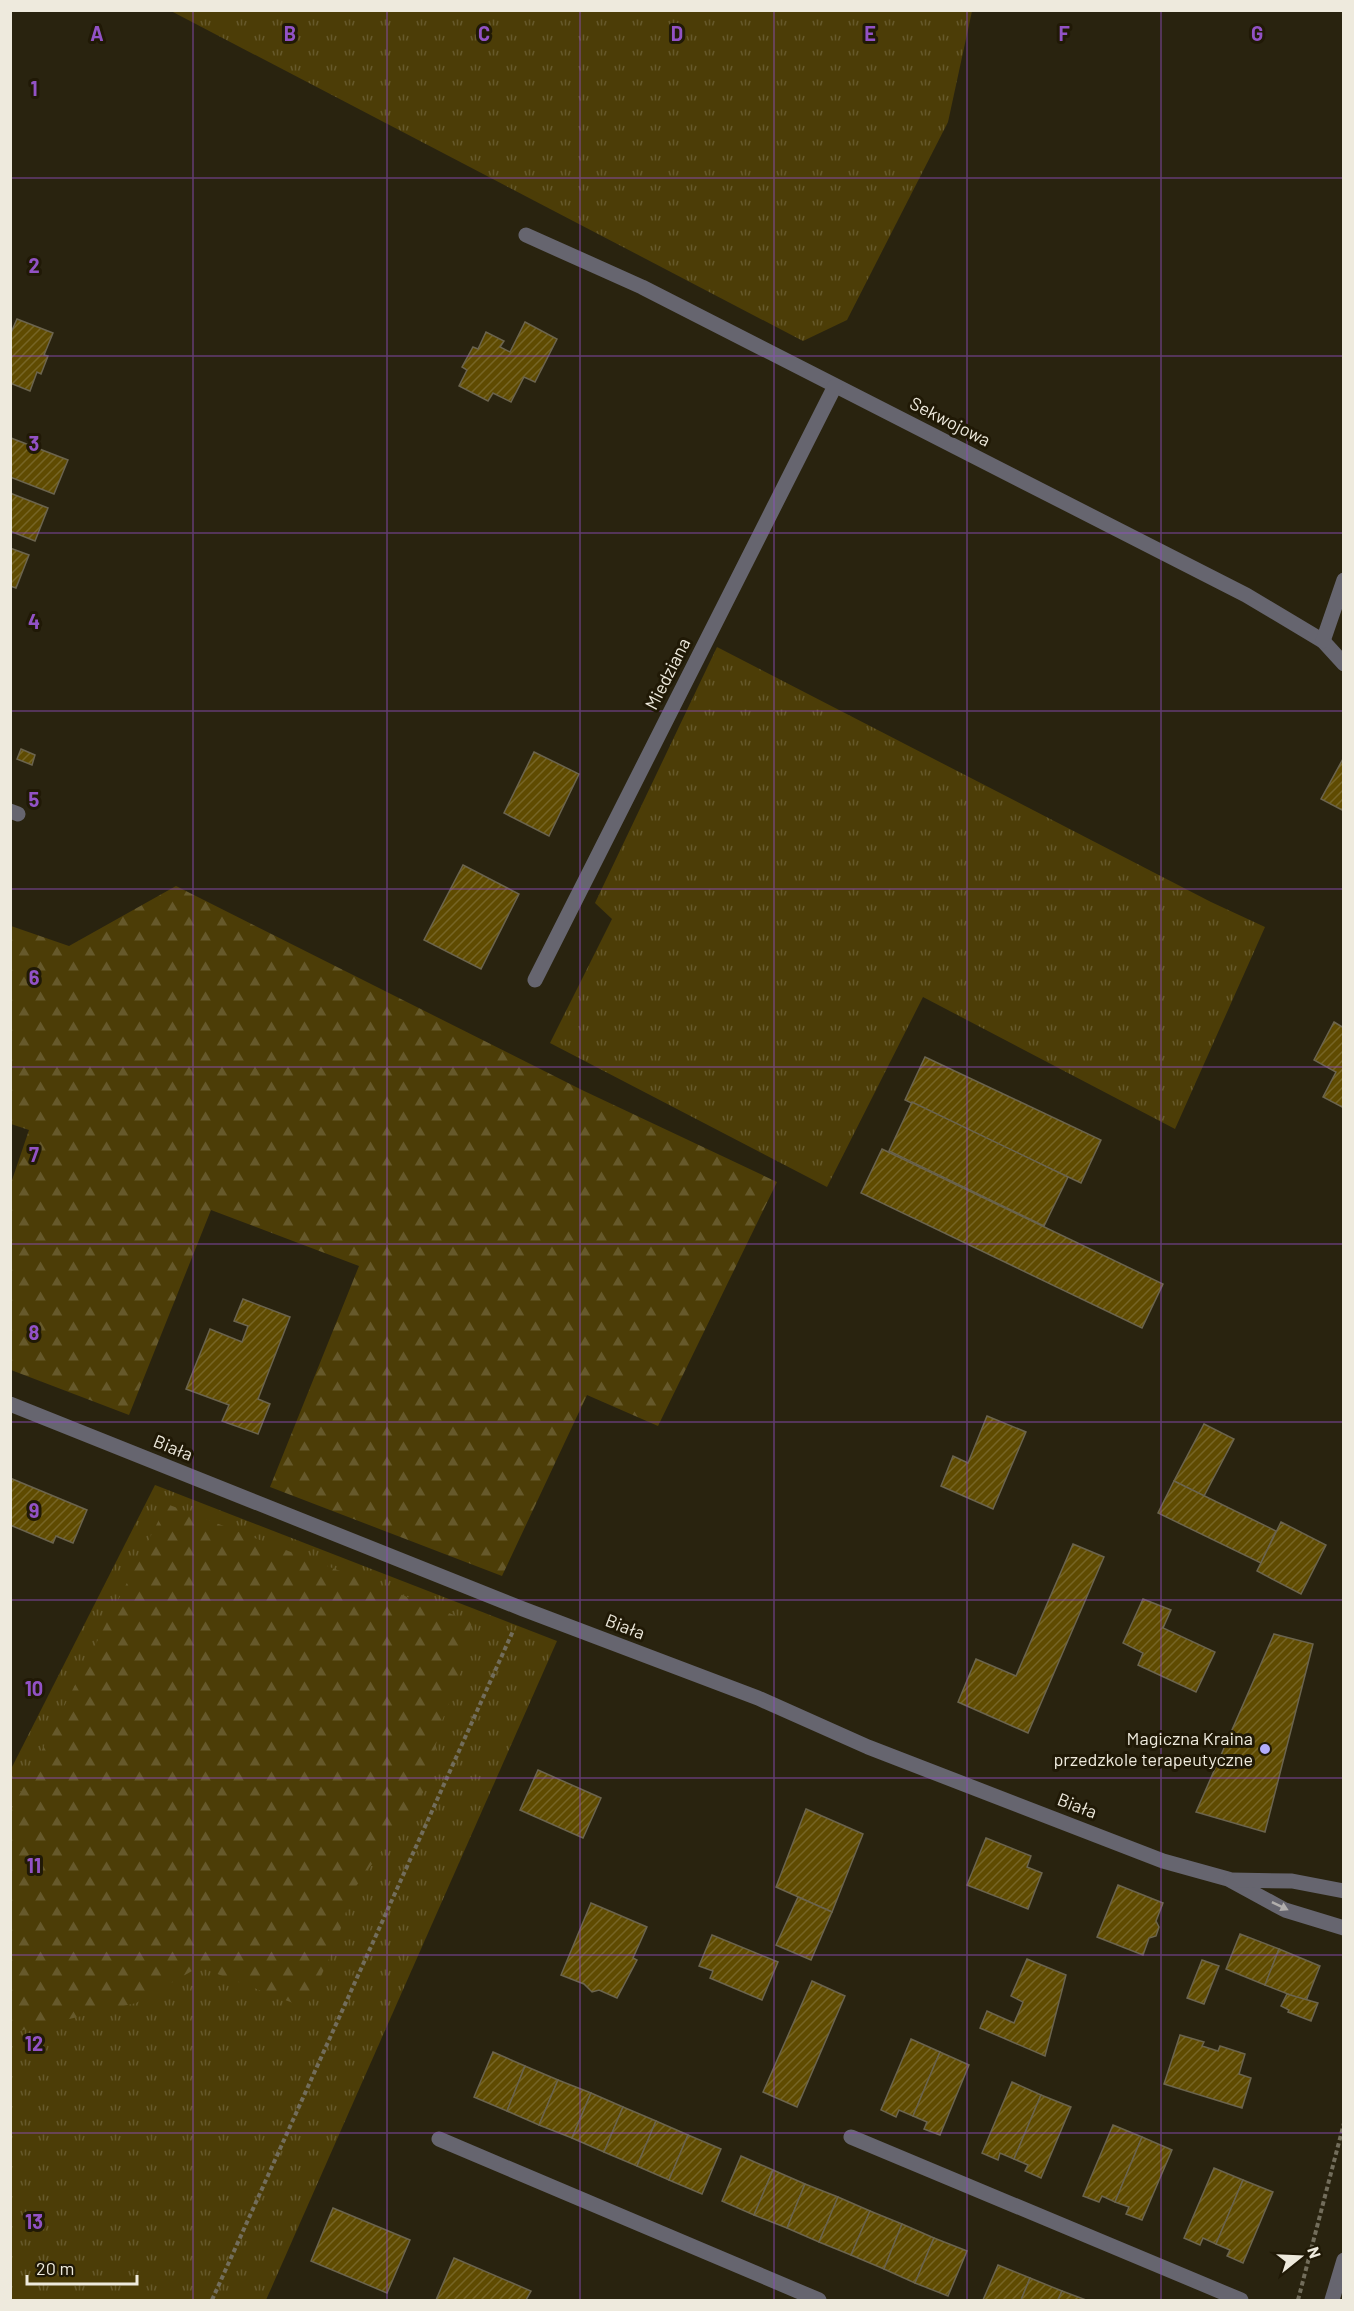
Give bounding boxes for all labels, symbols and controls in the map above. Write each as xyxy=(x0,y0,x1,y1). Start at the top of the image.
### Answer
text: A xyxy=(90,21,104,45)
text: B xyxy=(284,21,296,45)
text: C xyxy=(478,21,490,45)
text: D xyxy=(671,21,683,45)
text: E xyxy=(864,21,876,45)
text: F xyxy=(1058,21,1070,45)
text: G xyxy=(1251,21,1263,45)
text: 1 xyxy=(30,76,38,100)
text: 2 xyxy=(28,253,40,277)
street label: Sekwojowa xyxy=(906,391,994,451)
text: 3 xyxy=(29,431,39,455)
text: 4 xyxy=(28,609,40,633)
street label: Miedziana xyxy=(640,634,695,713)
text: 5 xyxy=(29,787,40,811)
text: 6 xyxy=(29,965,40,989)
text: 7 xyxy=(29,1142,39,1166)
text: 8 xyxy=(29,1320,40,1344)
street label: Biała xyxy=(151,1429,196,1465)
text: 9 xyxy=(29,1498,39,1522)
street label: Biała xyxy=(603,1609,648,1644)
text: 10 xyxy=(25,1676,43,1700)
place label: Magiczna Kraina przedzkole terapeutyczne xyxy=(1053,1727,1253,1770)
marker: Magiczna Kraina przedzkole terapeutyczne xyxy=(1258,1742,1272,1756)
street label: Biała xyxy=(1055,1788,1100,1823)
text: 11 xyxy=(27,1853,41,1877)
one-way arrow xyxy=(1271,1902,1288,1911)
text: 12 xyxy=(25,2031,43,2055)
text: 13 xyxy=(25,2209,43,2233)
north arrow xyxy=(1270,2227,1330,2287)
text: N xyxy=(1304,2244,1325,2260)
scale bar xyxy=(27,2248,136,2286)
text: 20 m xyxy=(36,2257,74,2279)

